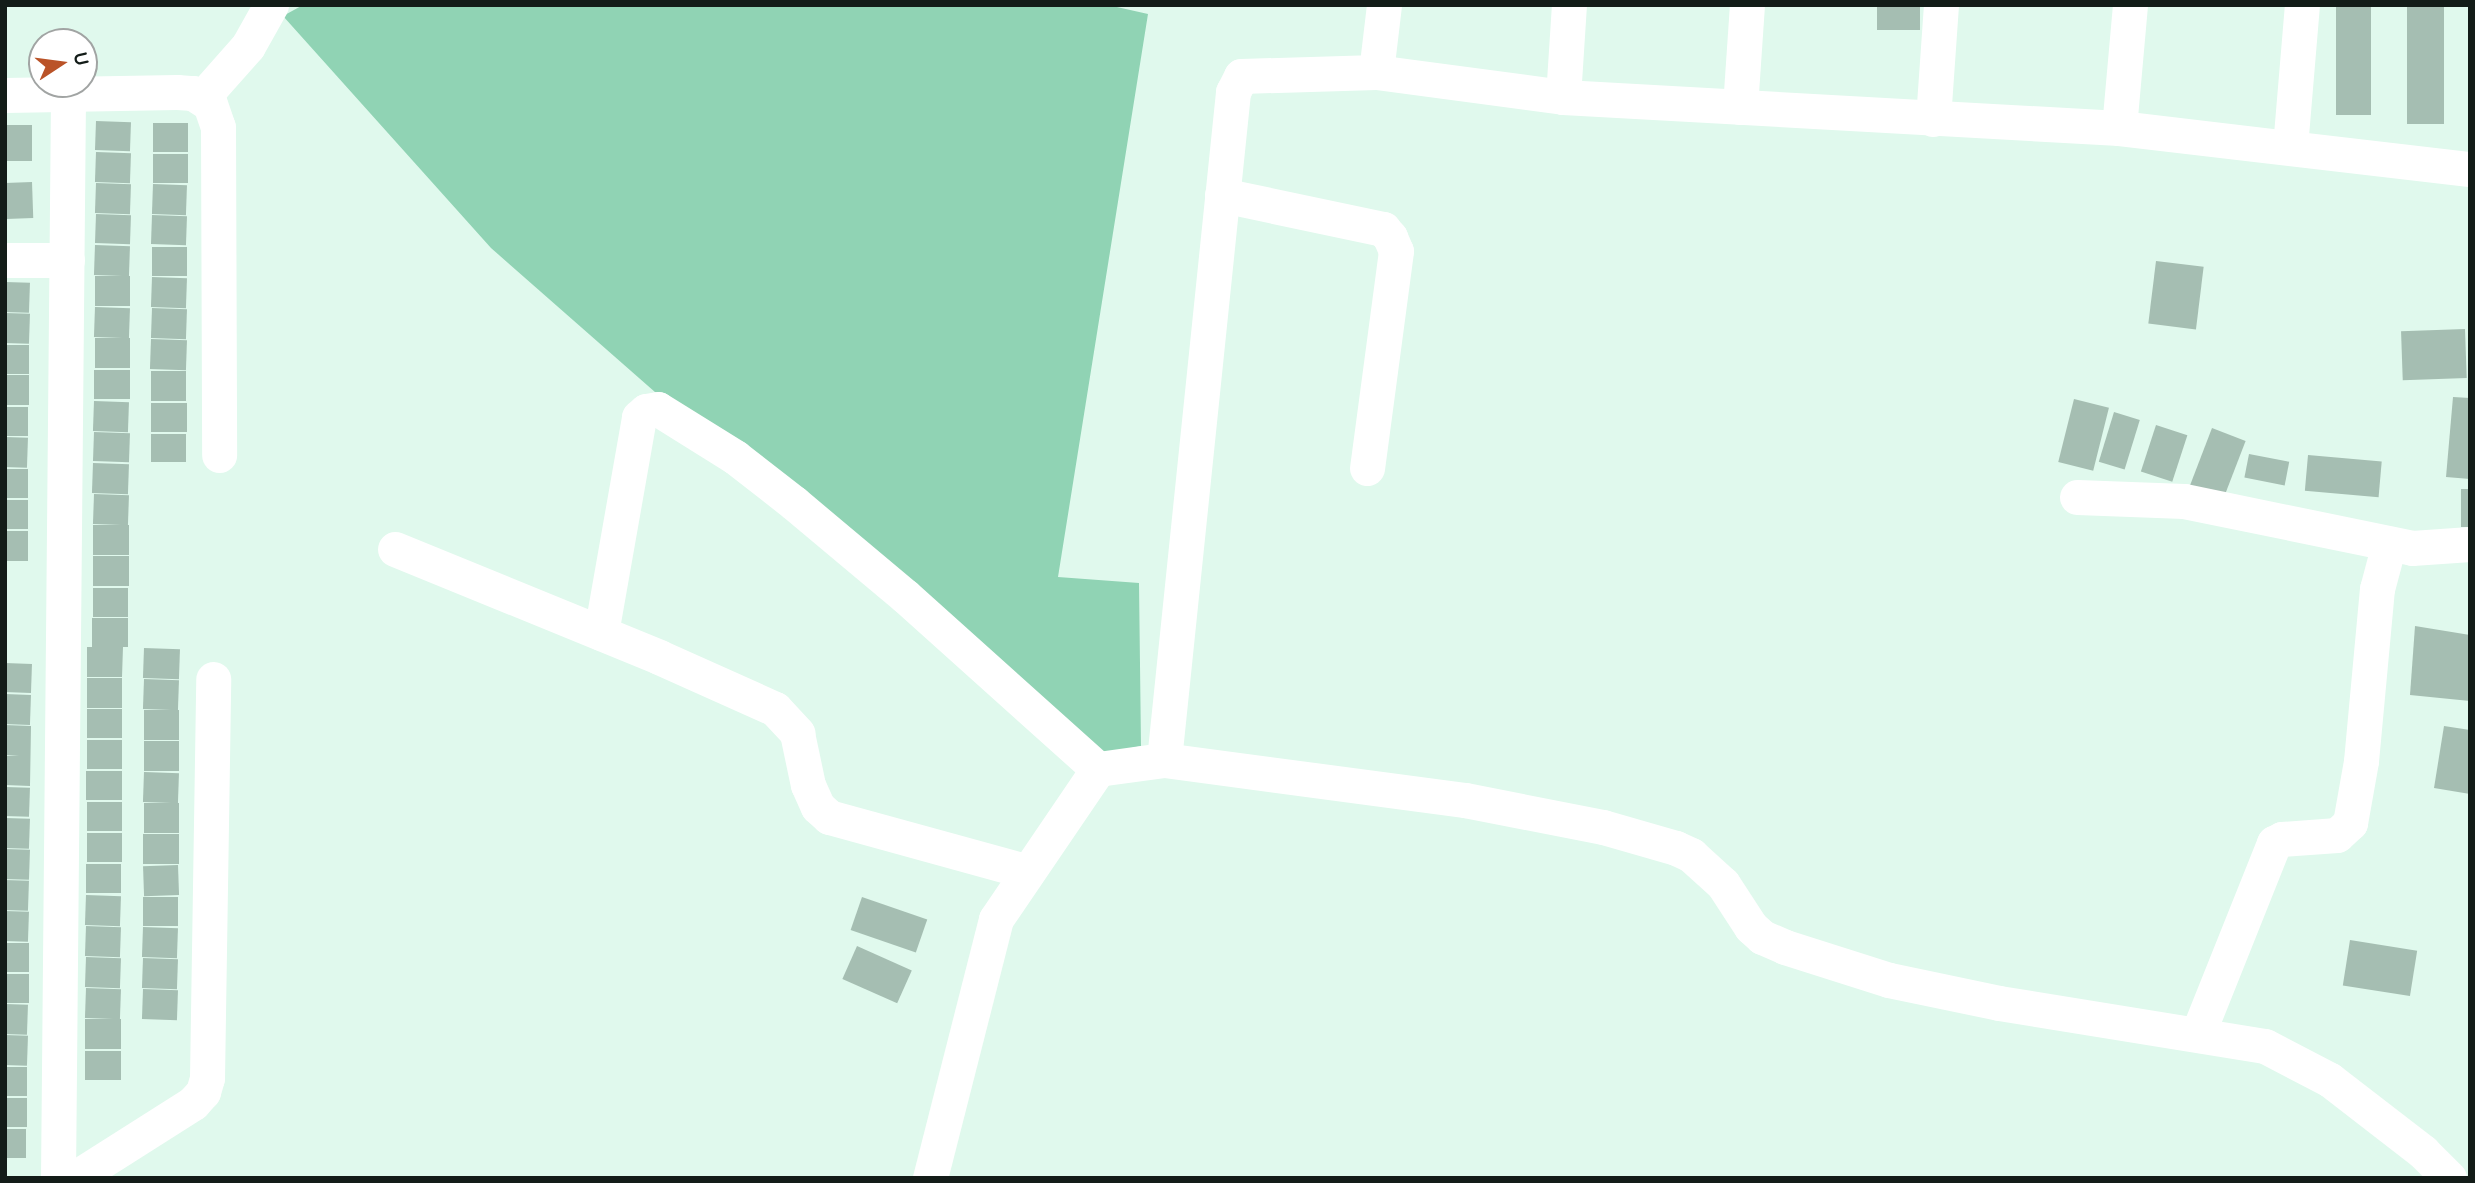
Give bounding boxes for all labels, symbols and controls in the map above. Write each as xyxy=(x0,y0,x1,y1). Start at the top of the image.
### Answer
north arrow xyxy=(28,28,98,98)
text: U xyxy=(68,49,95,68)

